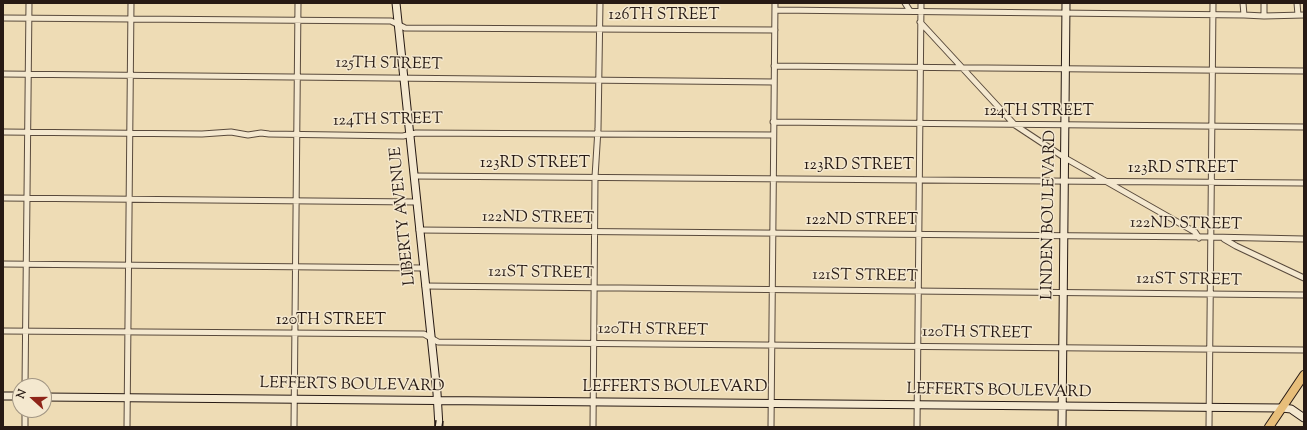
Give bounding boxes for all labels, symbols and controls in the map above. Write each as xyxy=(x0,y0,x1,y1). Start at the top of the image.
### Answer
street label: 126TH STREET xyxy=(608,6,720,26)
street label: 125TH STREET xyxy=(335,54,443,76)
street label: 124TH STREET xyxy=(984,102,1094,122)
street label: 124TH STREET xyxy=(333,110,443,132)
street label: LINDEN BOULEVARD xyxy=(1039,130,1061,300)
street label: LIBERTY AVENUE xyxy=(387,146,421,286)
street label: 123RD STREET xyxy=(480,154,590,174)
street label: 123RD STREET xyxy=(804,156,914,176)
street label: 123RD STREET xyxy=(1128,159,1238,179)
street label: 122ND STREET xyxy=(482,208,594,230)
street label: 122ND STREET xyxy=(806,211,918,231)
street label: 122ND STREET xyxy=(1130,214,1242,236)
street label: 121ST STREET xyxy=(488,263,594,285)
street label: 121ST STREET xyxy=(812,266,918,288)
street label: 121ST STREET xyxy=(1136,270,1242,292)
street label: 120TH STREET xyxy=(276,311,386,331)
street label: 120TH STREET xyxy=(598,320,708,342)
street label: 120TH STREET xyxy=(922,323,1032,345)
street label: LEFFERTS BOULEVARD xyxy=(259,375,445,397)
north arrow xyxy=(12,378,52,418)
street label: LEFFERTS BOULEVARD xyxy=(583,378,767,398)
street label: LEFFERTS BOULEVARD xyxy=(906,381,1092,403)
text: N xyxy=(13,387,31,401)

